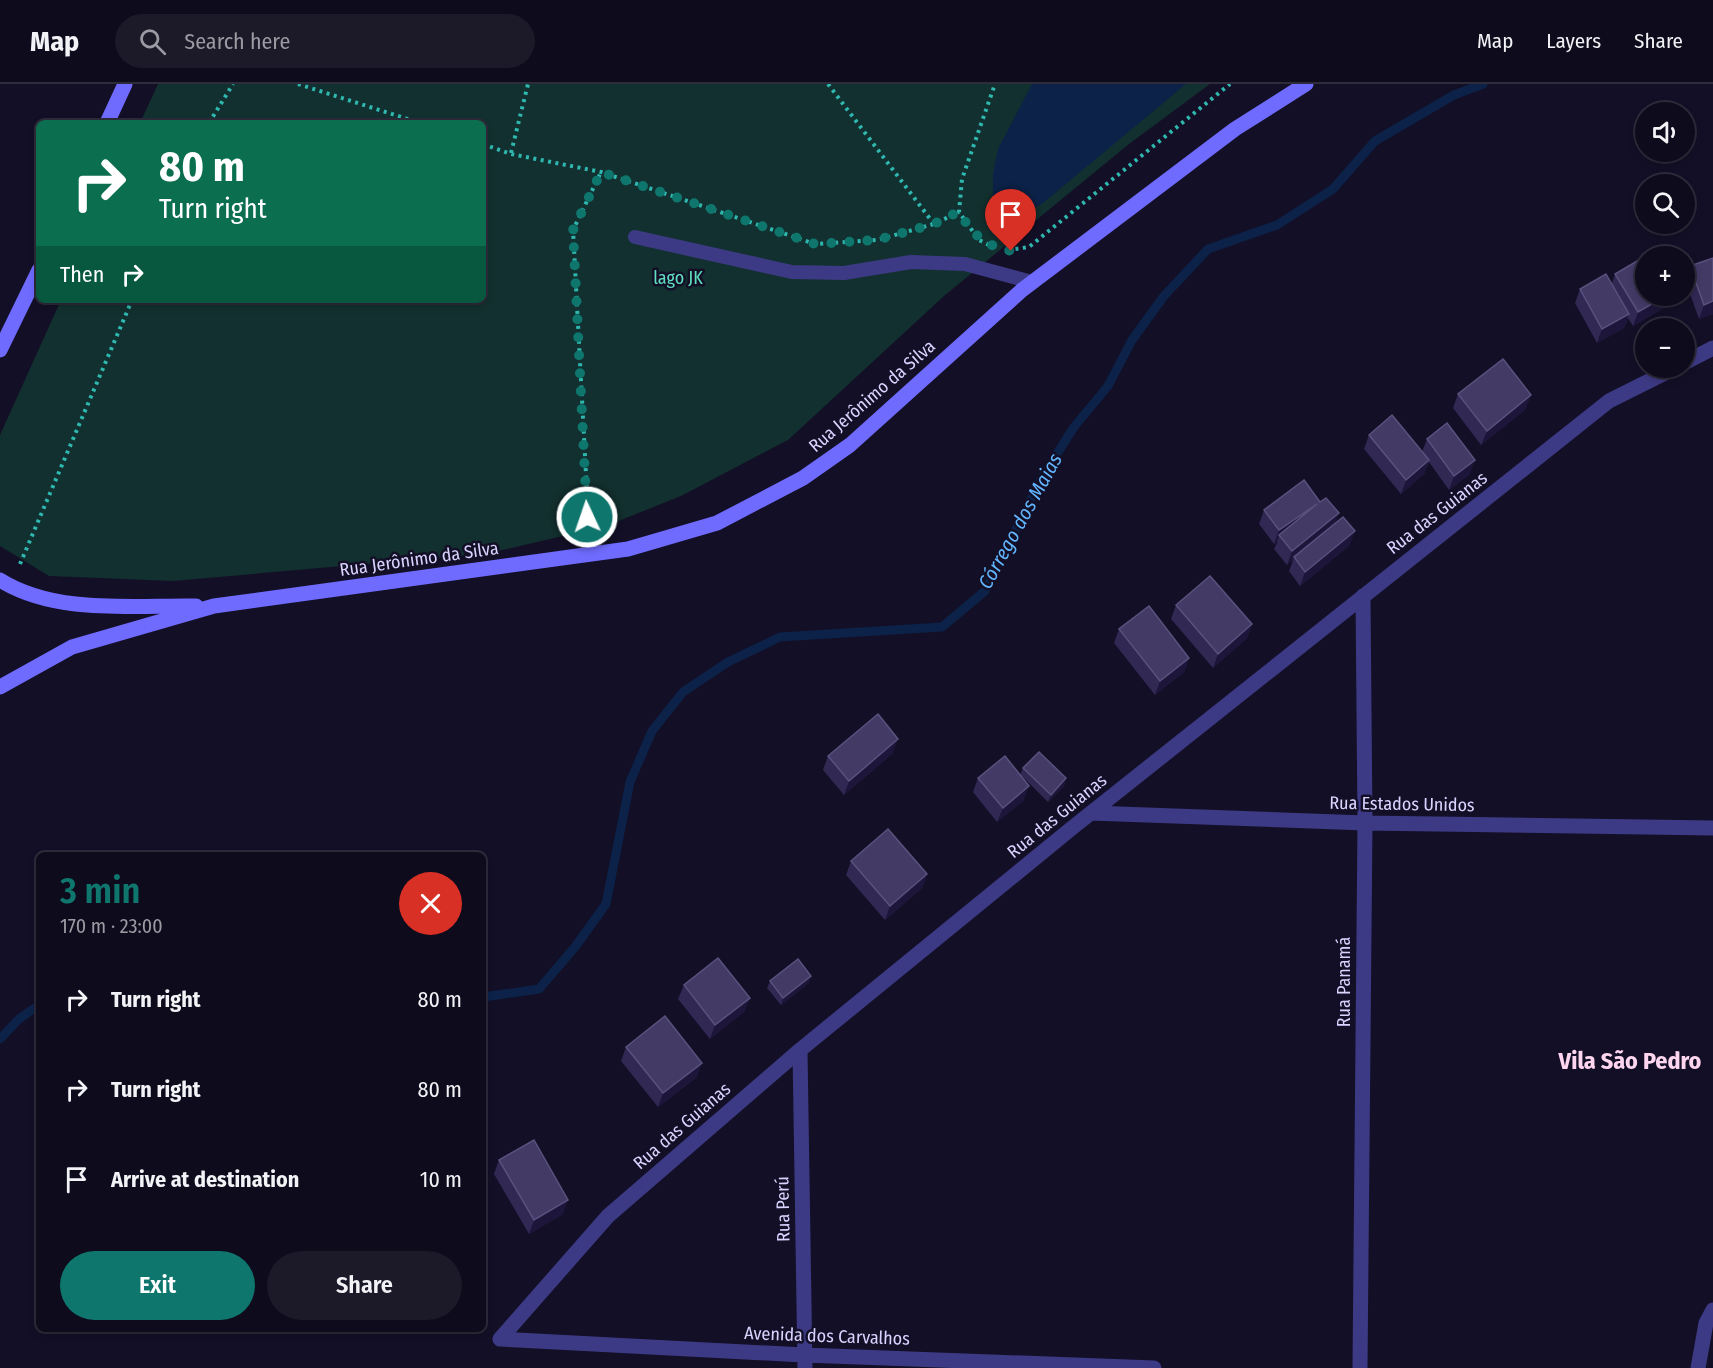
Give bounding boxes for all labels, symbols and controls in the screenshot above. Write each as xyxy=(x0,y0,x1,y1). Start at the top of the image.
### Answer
search box xyxy=(115,14,535,68)
text: Map xyxy=(30,25,79,58)
icon: search xyxy=(136,25,169,58)
text: Search here xyxy=(184,28,290,55)
text: Map xyxy=(1477,28,1513,54)
text: Layers xyxy=(1546,28,1601,54)
text: Share xyxy=(1634,28,1683,54)
map controls xyxy=(1635,102,1695,378)
button: sound xyxy=(1635,102,1695,162)
text: 80 m xyxy=(159,142,245,192)
icon: right xyxy=(60,144,138,222)
button: search xyxy=(1635,174,1695,234)
pin xyxy=(985,189,1036,251)
text: Turn right xyxy=(159,193,267,225)
icon: arrive xyxy=(994,198,1027,231)
button: + xyxy=(1635,246,1695,306)
icon: right xyxy=(116,258,149,291)
text: Then xyxy=(60,261,104,288)
park label: lago JK xyxy=(653,267,703,289)
button: − xyxy=(1635,318,1695,378)
street label: Rua Jerônimo da Silva xyxy=(804,335,940,457)
water label: Córrego dos Maias xyxy=(973,449,1067,593)
street label: Rua das Guianas xyxy=(1382,467,1492,559)
position arrow xyxy=(555,485,619,549)
street label: Rua Jerônimo da Silva xyxy=(338,537,500,581)
street label: Rua das Guianas xyxy=(1003,769,1111,863)
street label: Rua Estados Unidos xyxy=(1329,792,1475,816)
text: 3 min xyxy=(60,869,140,913)
button: close xyxy=(399,872,462,935)
text: 170 m · 23:00 xyxy=(60,914,163,938)
street label: Rua Panamá xyxy=(1333,937,1355,1027)
icon: right xyxy=(60,983,93,1016)
text: Turn right xyxy=(111,986,200,1013)
text: 80 m xyxy=(417,986,462,1013)
district label: Vila São Pedro xyxy=(1558,1047,1702,1075)
icon: right xyxy=(60,1073,93,1106)
text: Turn right xyxy=(111,1076,200,1103)
text: 80 m xyxy=(417,1076,462,1103)
street label: Rua das Guianas xyxy=(629,1078,735,1174)
icon: arrive xyxy=(60,1163,93,1196)
text: Arrive at destination xyxy=(111,1166,299,1193)
text: 10 m xyxy=(420,1166,462,1193)
street label: Rua Perú xyxy=(771,1176,795,1242)
button: Exit xyxy=(60,1251,255,1320)
button: Share xyxy=(267,1251,462,1320)
street label: Avenida dos Carvalhos xyxy=(744,1322,911,1350)

